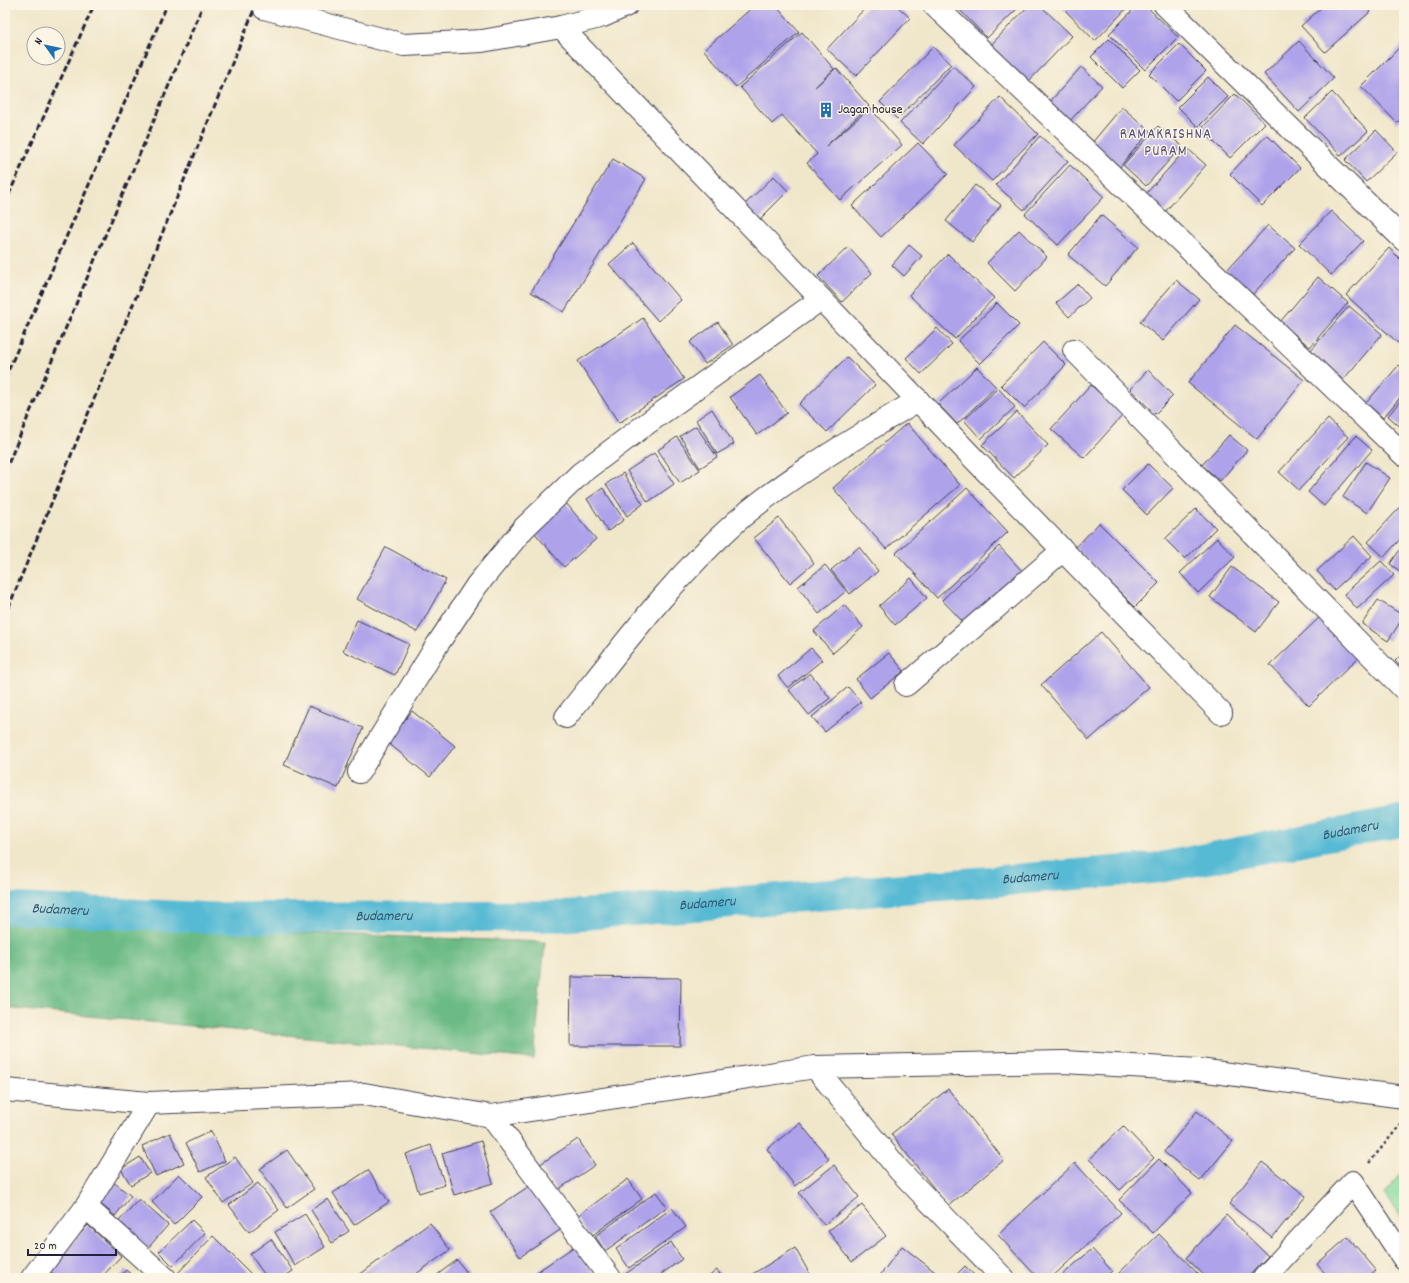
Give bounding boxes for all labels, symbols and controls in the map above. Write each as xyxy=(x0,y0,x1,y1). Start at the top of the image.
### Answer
north arrow xyxy=(26,26,66,66)
text: N xyxy=(31,35,48,48)
place label: Jagan house xyxy=(838,100,903,120)
building icon: Jagan house xyxy=(817,101,835,119)
district label: RAMAKRISHNA PURAM xyxy=(1120,124,1212,163)
water label: Budameru xyxy=(1320,815,1382,847)
water label: Budameru xyxy=(1001,865,1061,891)
water label: Budameru xyxy=(678,891,738,918)
water label: Budameru xyxy=(31,898,90,923)
water label: Budameru xyxy=(355,906,414,928)
scale bar xyxy=(28,1231,116,1257)
text: 20 m xyxy=(34,1238,57,1255)

